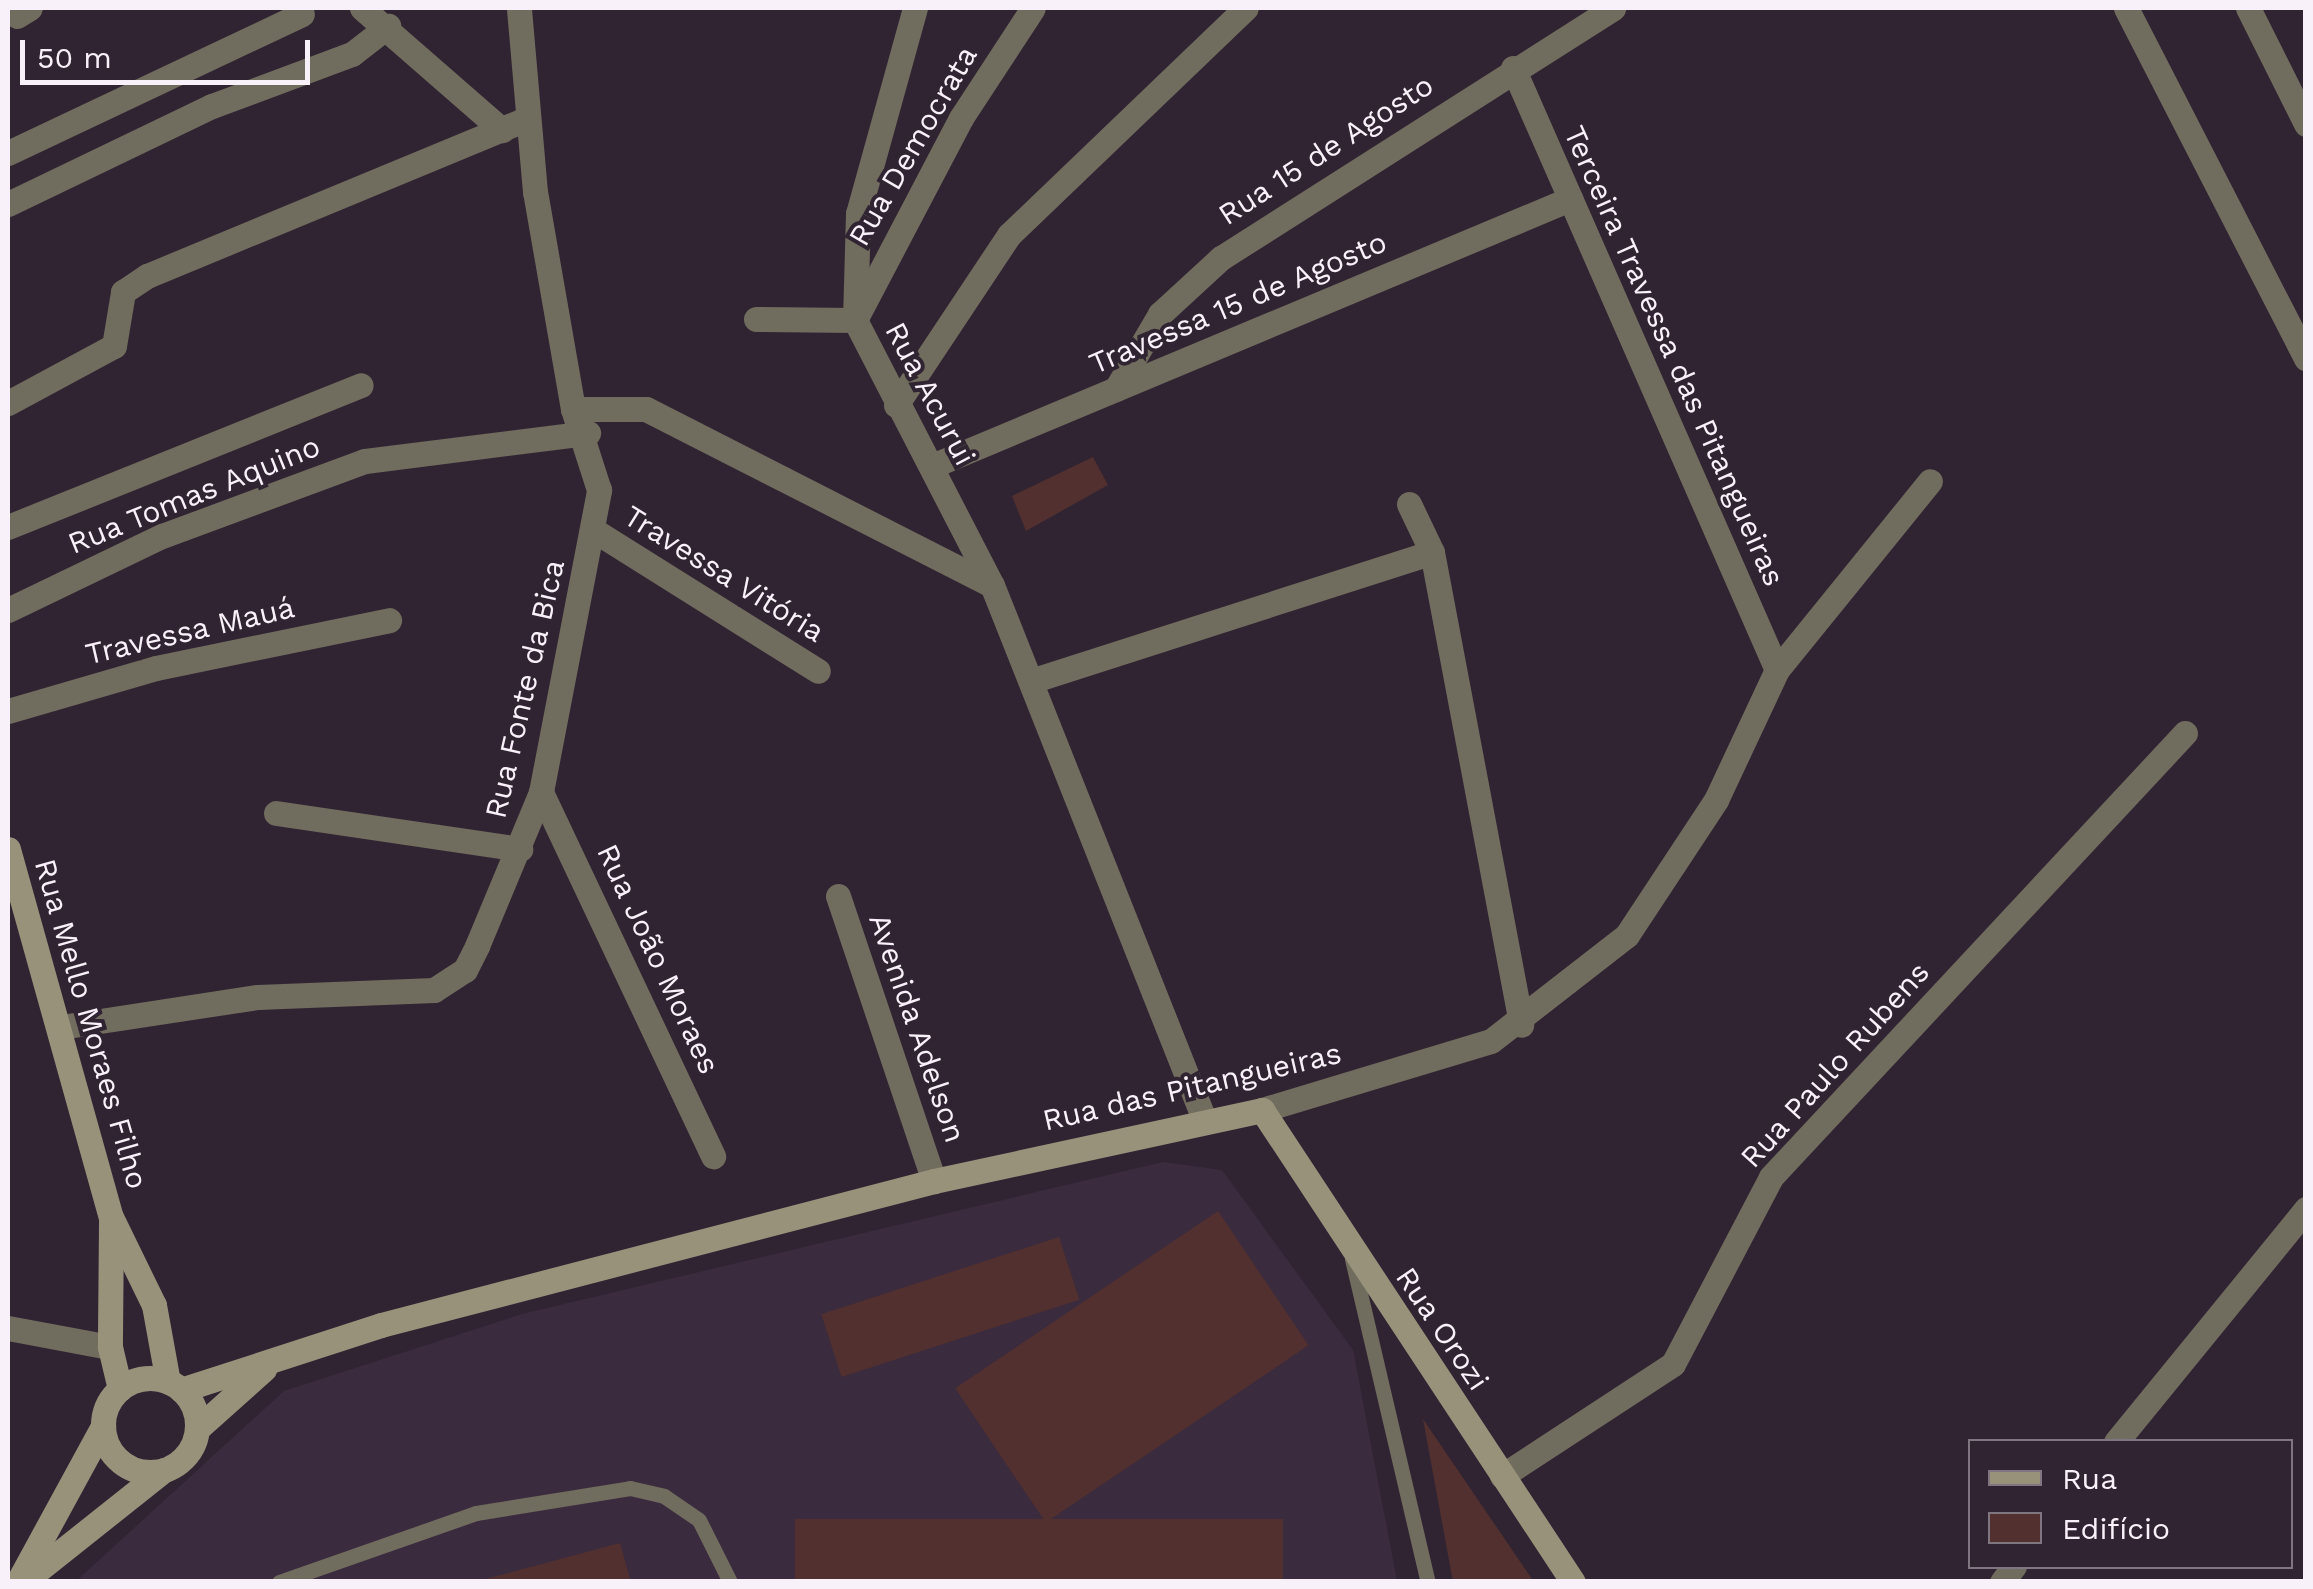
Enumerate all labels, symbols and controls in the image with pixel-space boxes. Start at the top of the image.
scale bar [25,20,315,82]
street label: Rua Democrata [841,39,985,253]
text: 50 m [37,40,112,75]
street label: Rua 15 de Agosto [1211,66,1441,234]
street label: Terceira Travessa das Pitangueiras [1556,120,1792,592]
street label: Travessa 15 de Agosto [1083,224,1393,382]
street label: Rua Acurui [877,315,983,473]
street label: Rua Tomas Aquino [62,428,326,562]
street label: Travessa Vitória [616,497,832,651]
street label: Rua Fonte da Bica [478,555,572,823]
street label: Travessa Mauá [82,589,298,673]
street label: Rua João Moraes [589,838,727,1080]
street label: Rua Mello Moraes Filho [27,855,155,1193]
street label: Avenida Adelson [861,908,973,1148]
street label: Rua Paulo Rubens [1733,954,1937,1176]
street label: Rua das Pitangueiras [1039,1035,1345,1139]
street label: Rua Orozi [1388,1260,1496,1398]
legend [1968,1439,2293,1569]
text: Rua [2062,1461,2117,1496]
text: Edifício [2062,1511,2170,1546]

